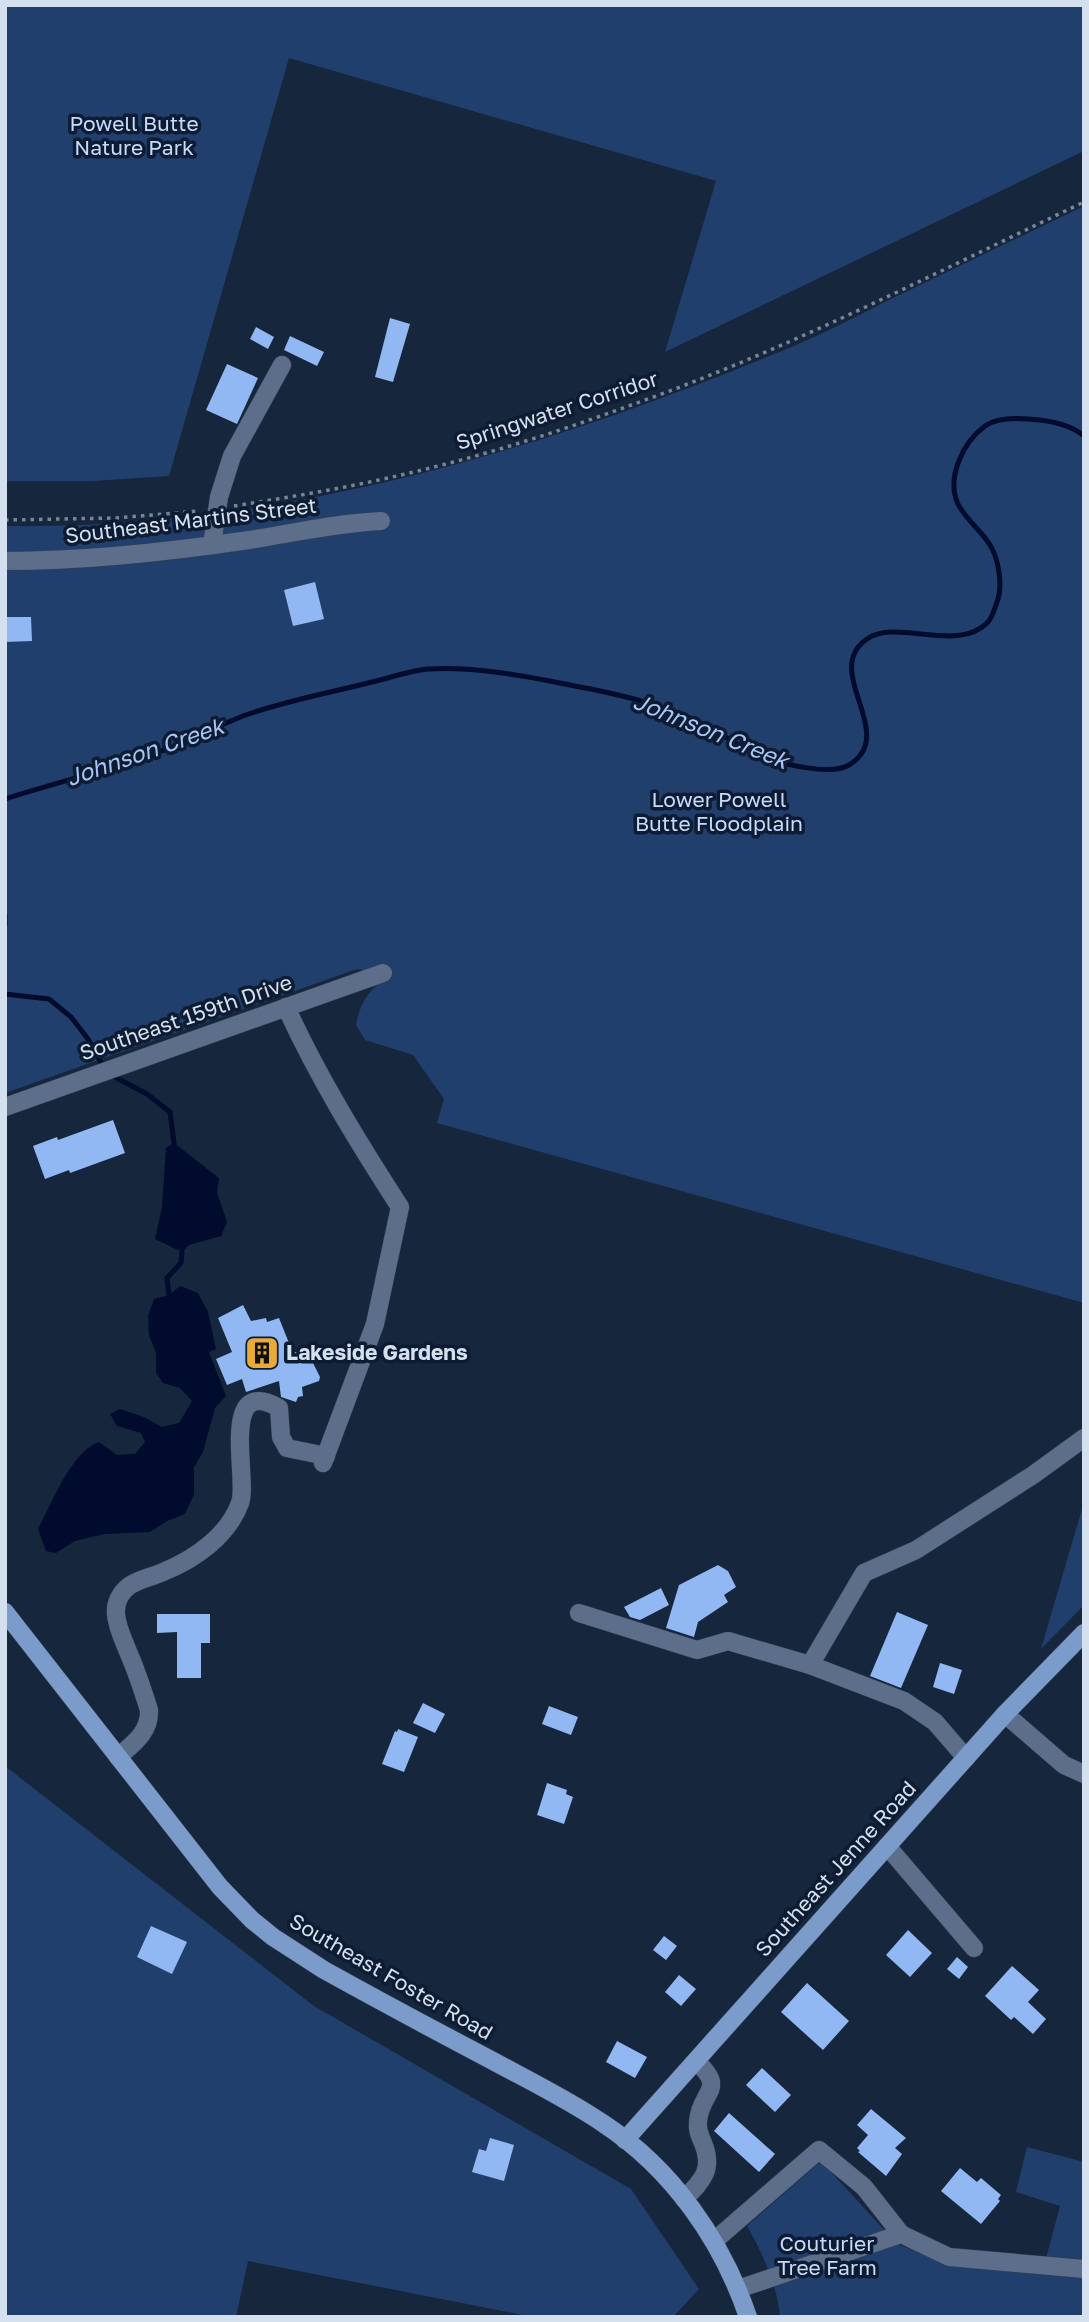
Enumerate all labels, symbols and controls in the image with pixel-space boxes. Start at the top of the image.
park label: Powell Butte Nature Park [69,110,199,160]
street label: Springwater Corridor [452,365,661,455]
street label: Southeast Martins Street [64,492,318,548]
water label: Johnson Creek [630,686,795,775]
water label: Johnson Creek [62,710,229,791]
park label: Lower Powell Butte Floodplain [635,786,803,836]
street label: Southeast 159th Drive [76,969,295,1066]
building icon: Lakeside Gardens [243,1334,281,1372]
place label: Lakeside Gardens [286,1339,468,1365]
street label: Southeast Jenne Road [750,1775,921,1962]
street label: Southeast Foster Road [285,1907,498,2045]
park label: Couturier Tree Farm [777,2230,877,2280]

